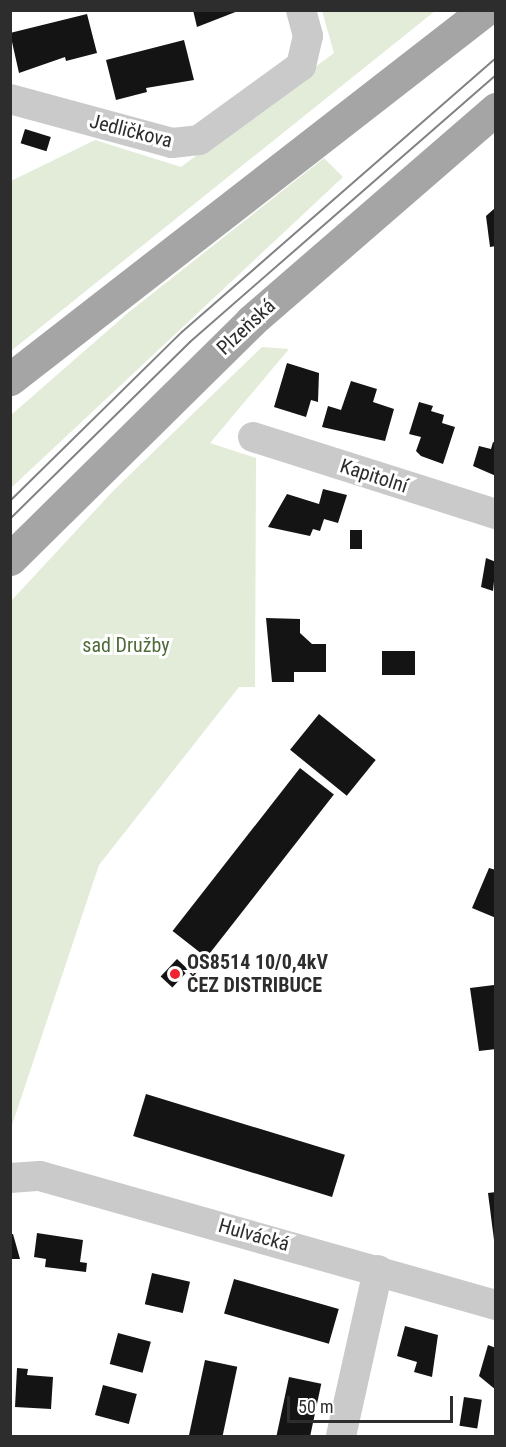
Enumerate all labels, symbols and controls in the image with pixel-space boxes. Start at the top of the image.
street label: Jedličkova [87,109,175,153]
street label: Plzeňská [212,294,280,360]
street label: Kapitolní [337,454,411,498]
park label: sad Družby [82,633,170,657]
place label: OS8514 10/0,4kV ČEZ DISTRIBUCE [187,951,328,998]
marker: OS8514 10/0,4kV ČEZ DISTRIBUCE [168,967,182,981]
street label: Hulvácká [216,1213,292,1257]
scale bar [290,1384,456,1422]
text: 50 m [298,1396,333,1417]

